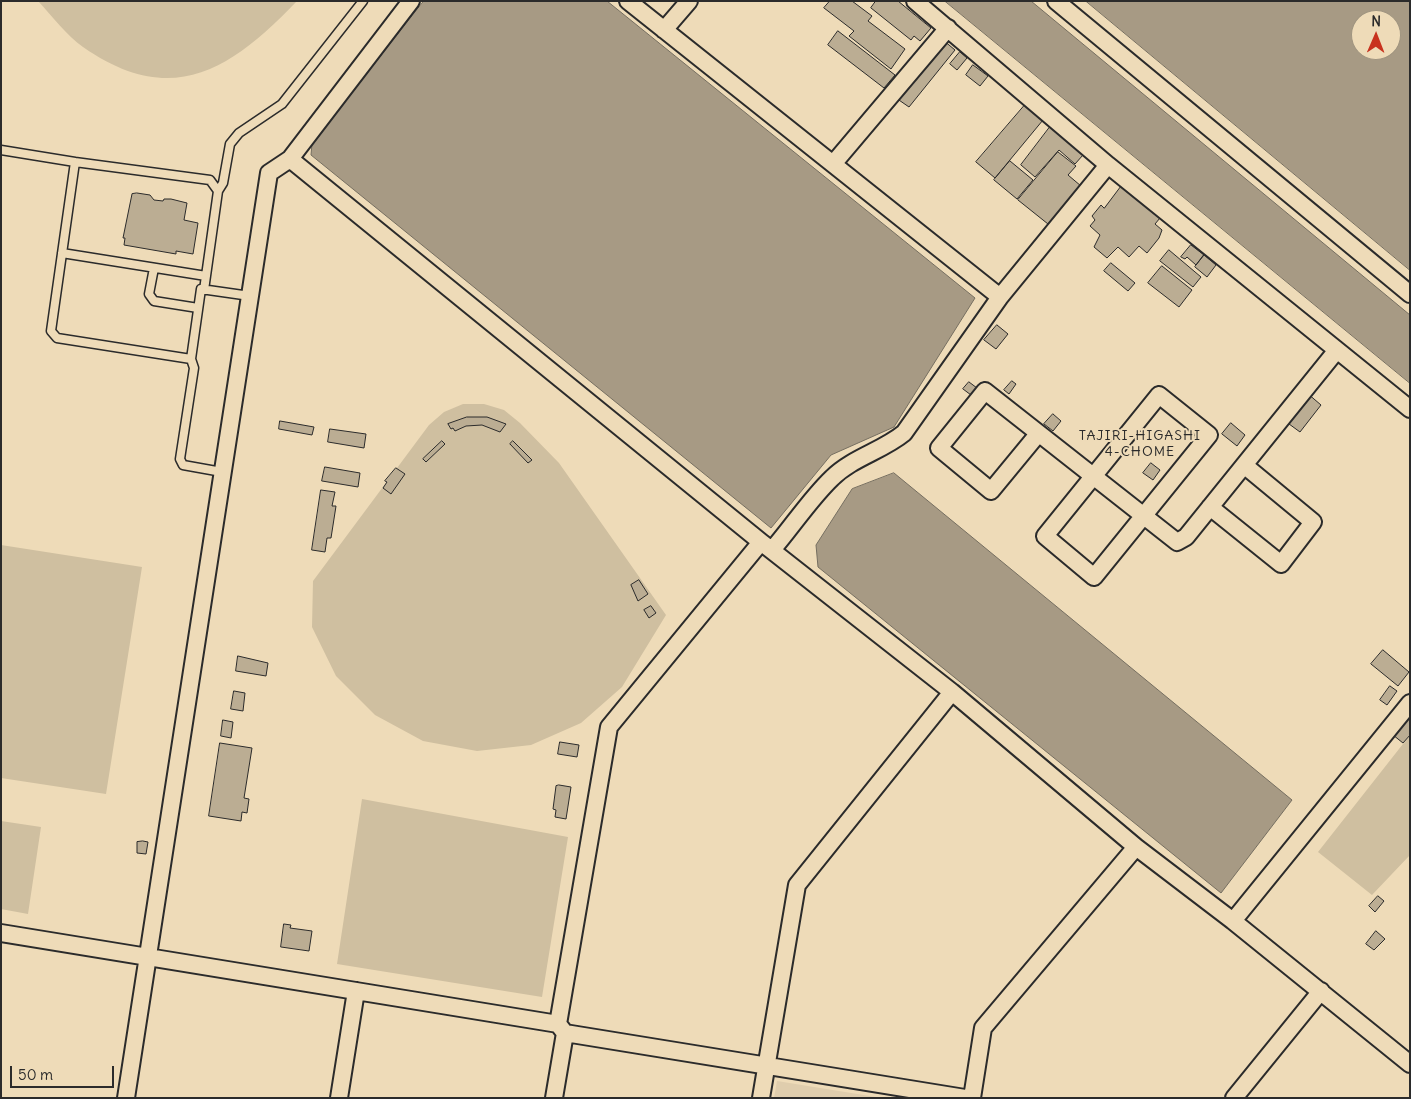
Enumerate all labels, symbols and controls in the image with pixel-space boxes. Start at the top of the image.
north arrow [1351,10,1401,60]
text: N [1371,12,1381,30]
district label: TAJIRI-HIGASHI 4-CHOME [1077,428,1203,461]
scale bar [12,1056,116,1088]
text: 50 m [18,1065,53,1084]

